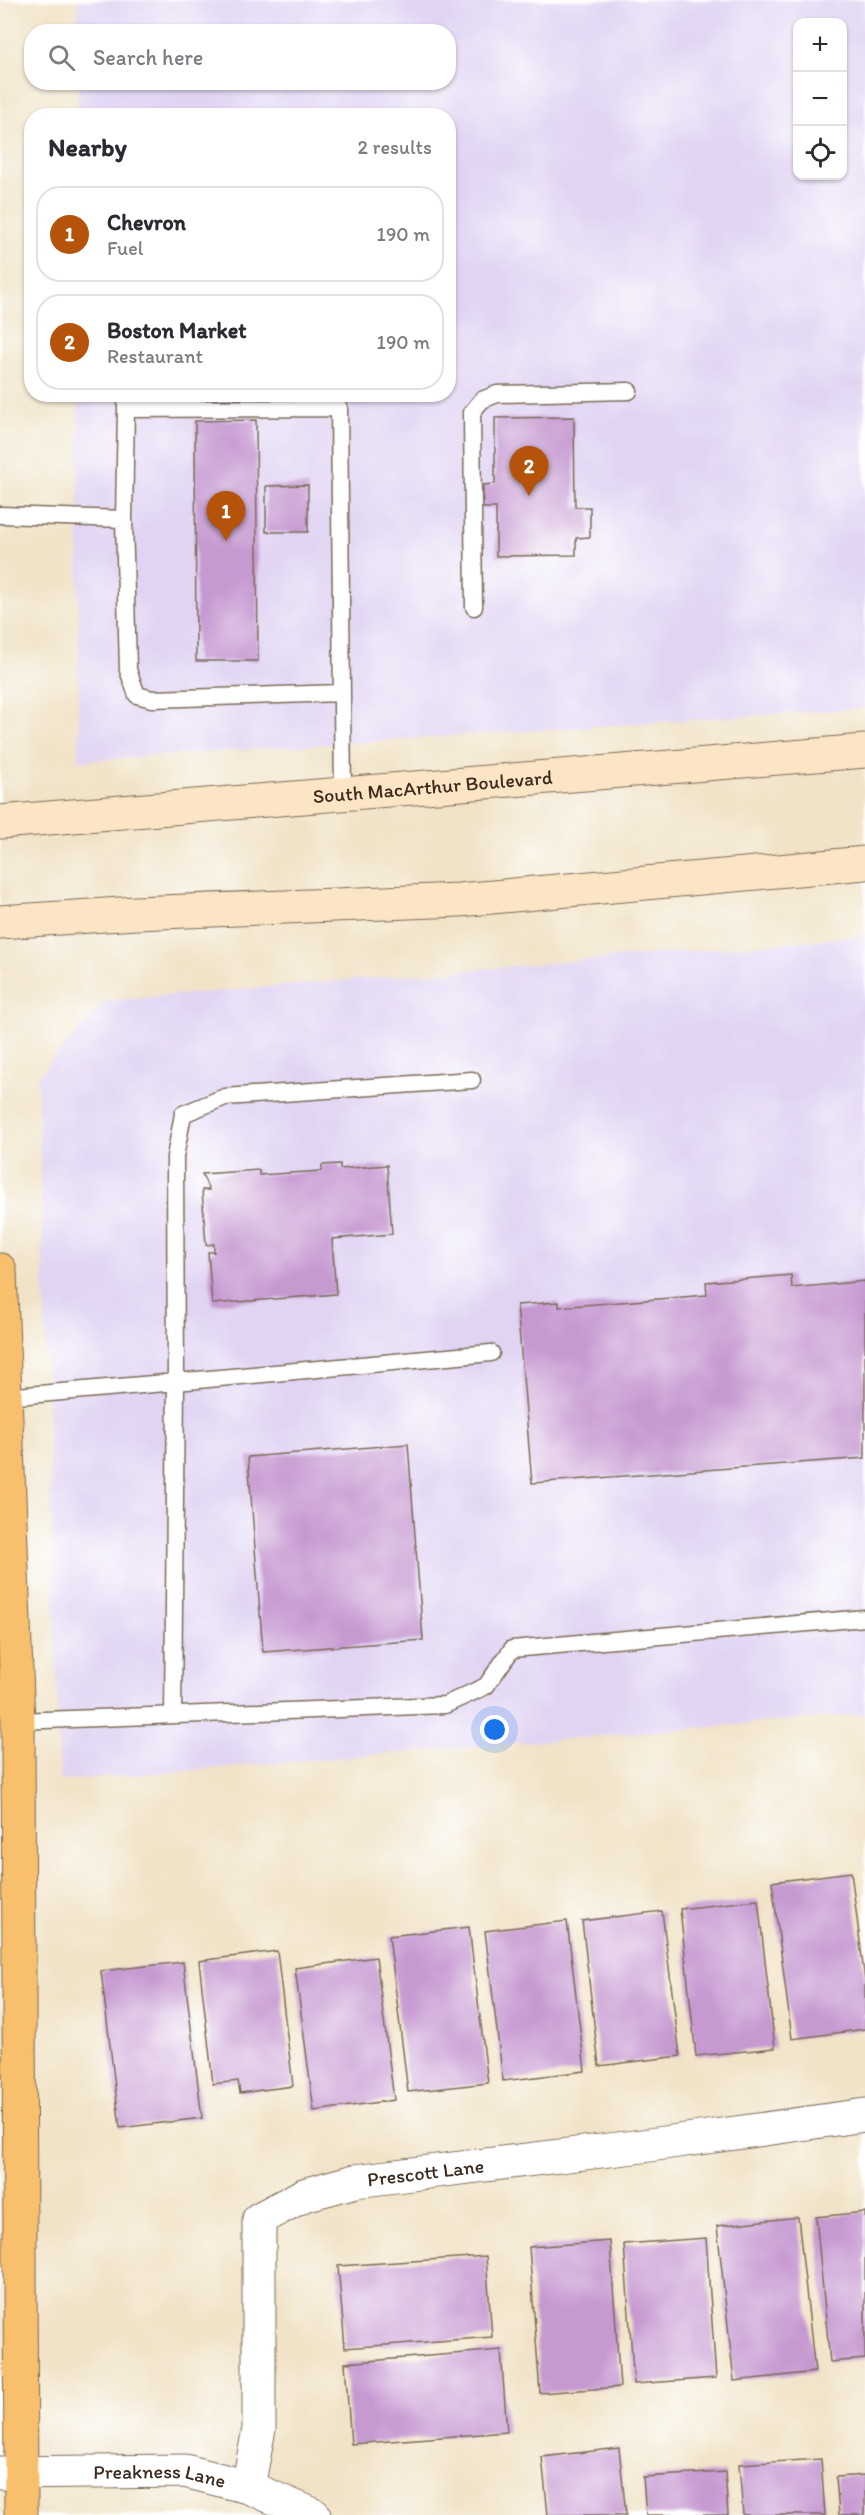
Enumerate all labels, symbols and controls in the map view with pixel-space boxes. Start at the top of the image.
map controls [793,18,847,180]
button: + [793,18,847,72]
search box [24,24,456,90]
icon: search [45,41,78,74]
text: Search here [93,44,203,71]
button: − [793,72,847,126]
button: locate [793,126,847,180]
text: Nearby [48,131,127,163]
text: 2 results [358,135,432,159]
text: Chevron [107,209,186,236]
text: 1 [65,222,74,246]
text: 190 m [377,222,430,246]
text: Fuel [107,236,143,260]
text: Boston Market [107,317,247,344]
text: 2 [64,330,75,354]
text: 190 m [377,330,430,354]
text: Restaurant [107,344,203,368]
pin: 2 [510,446,548,496]
pin: 1 [206,492,246,541]
street label: South MacArthur Boulevard [312,765,554,808]
your location [480,1715,509,1744]
street label: Prescott Lane [366,2153,485,2191]
street label: Preakness Lane [93,2459,228,2493]

